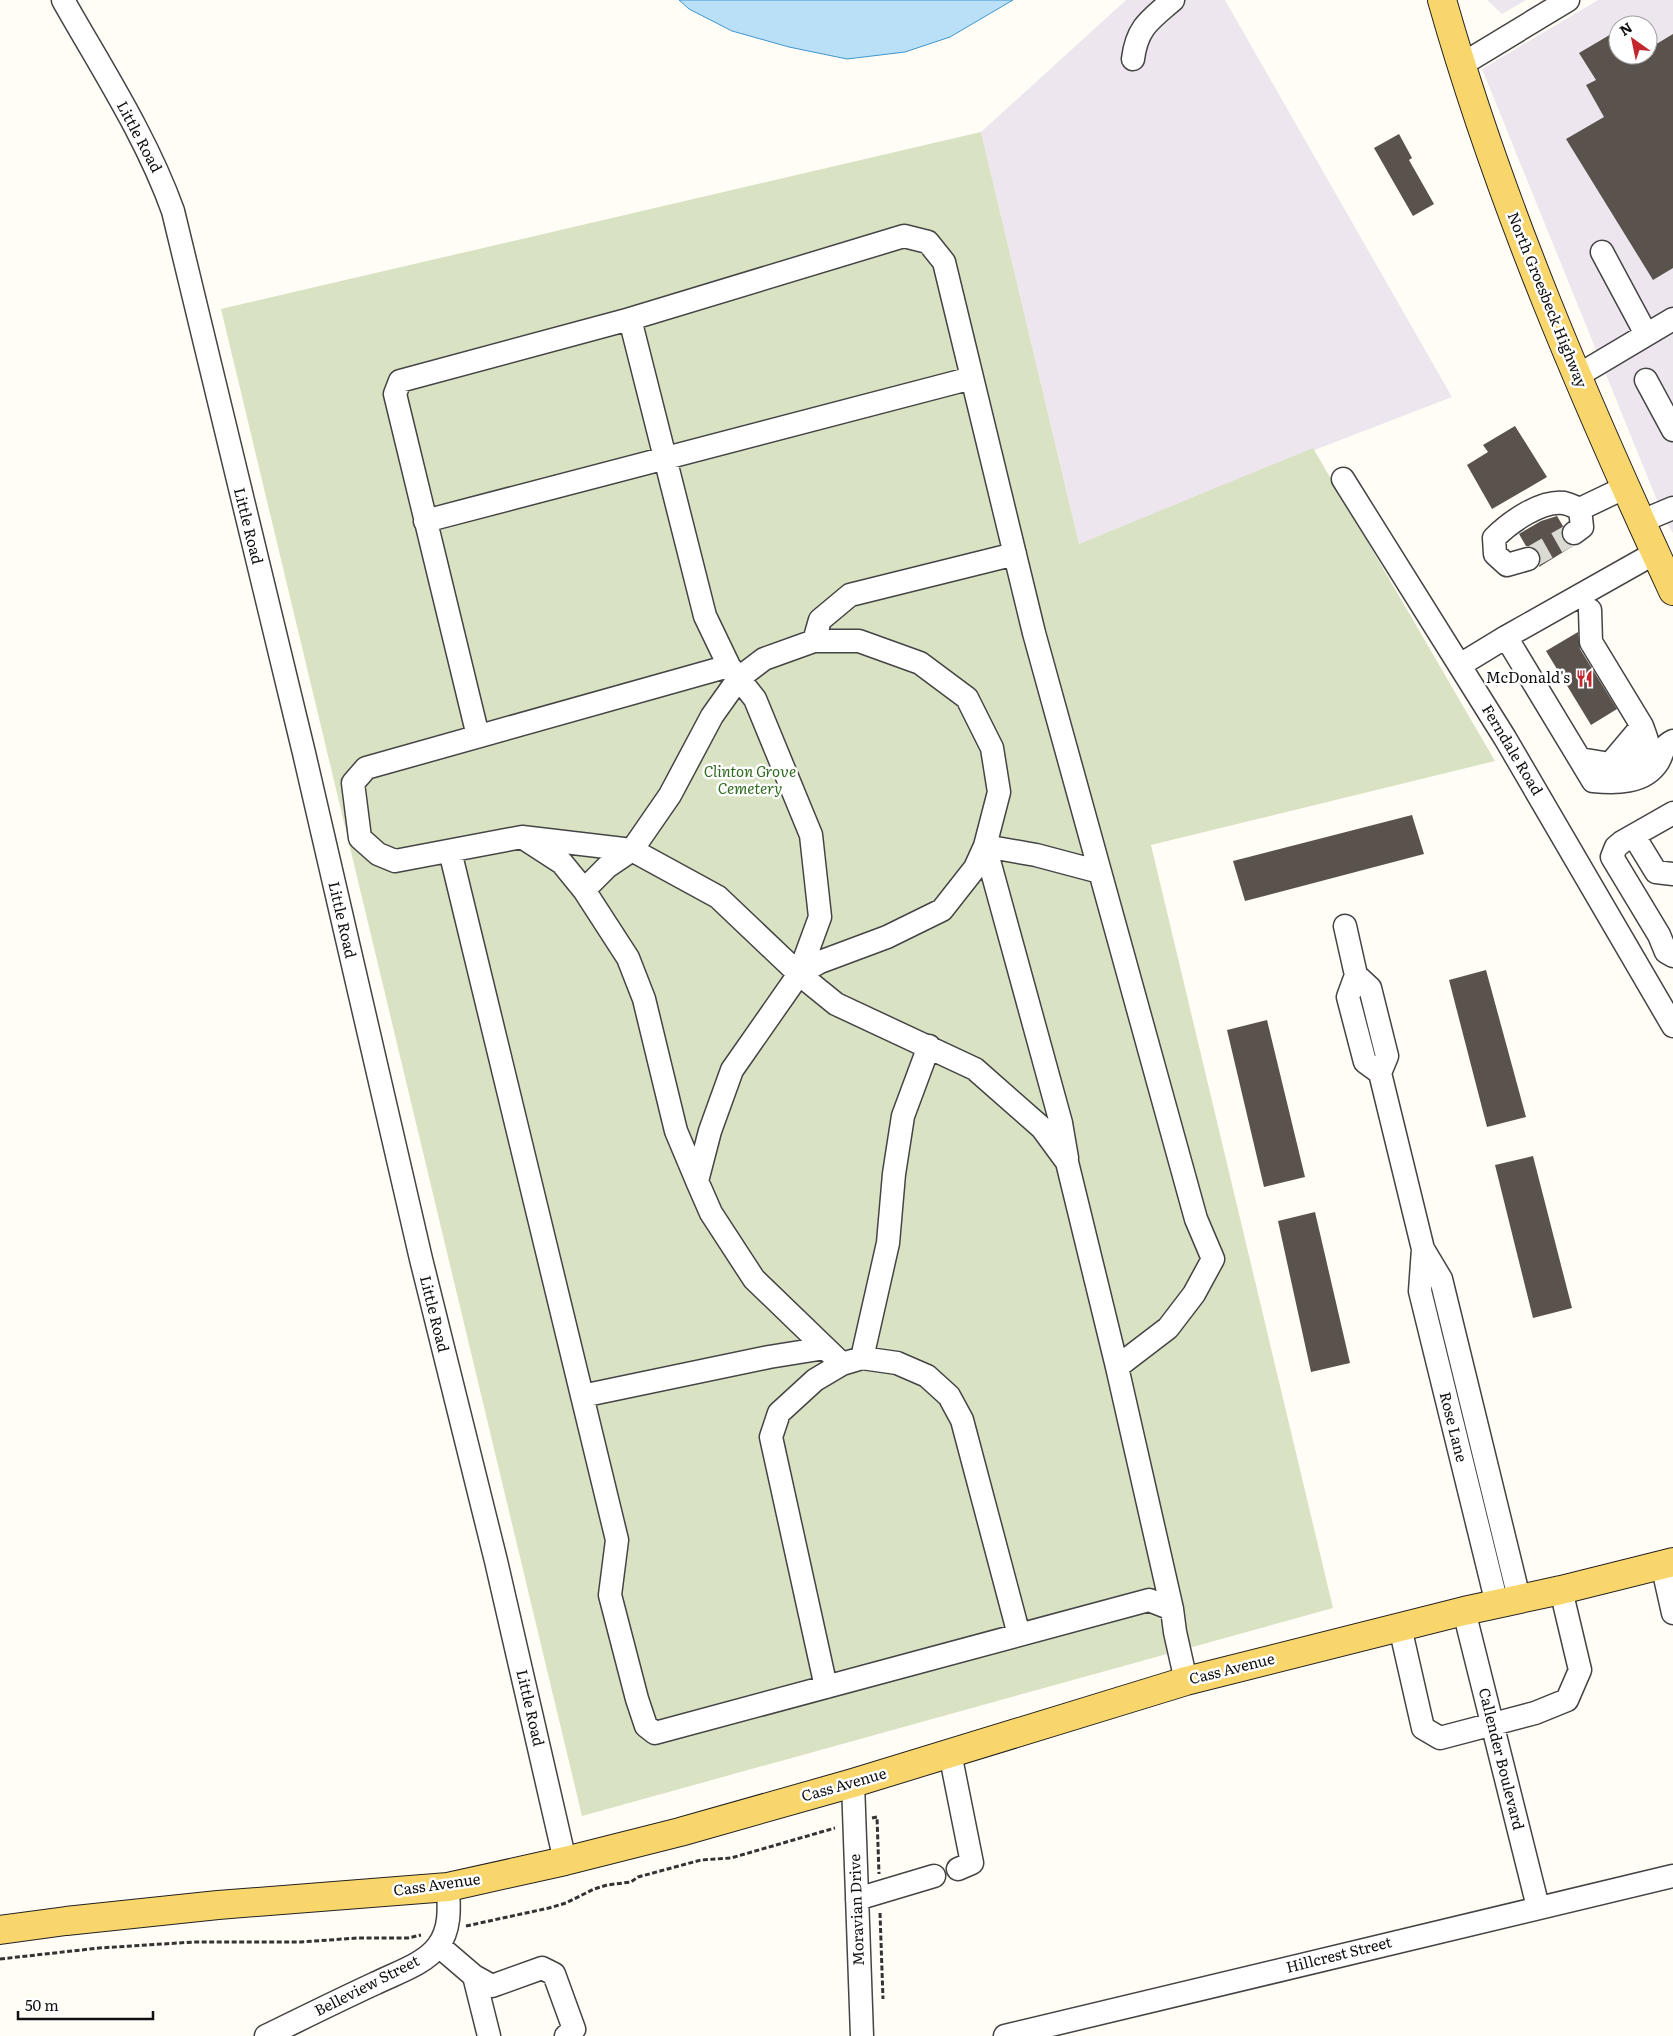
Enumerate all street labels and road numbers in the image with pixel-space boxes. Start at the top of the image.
street label: Little Road [112,96,169,176]
street label: North Groesbeck Highway [1503,208,1594,391]
street label: Little Road [229,485,270,566]
street label: Ferndale Road [1477,699,1550,799]
street label: Little Road [323,879,363,960]
street label: Little Road [415,1273,456,1354]
street label: Rose Lane [1435,1389,1474,1464]
street label: Cass Avenue [1186,1646,1277,1689]
street label: Little Road [511,1667,551,1748]
street label: Callender Boulevard [1474,1685,1531,1832]
street label: Cass Avenue [798,1760,889,1807]
street label: Moravian Drive [842,1853,869,1966]
street label: Cass Avenue [392,1866,482,1901]
street label: Hillcrest Street [1283,1929,1394,1978]
street label: Belleview Street [310,1948,423,2021]

